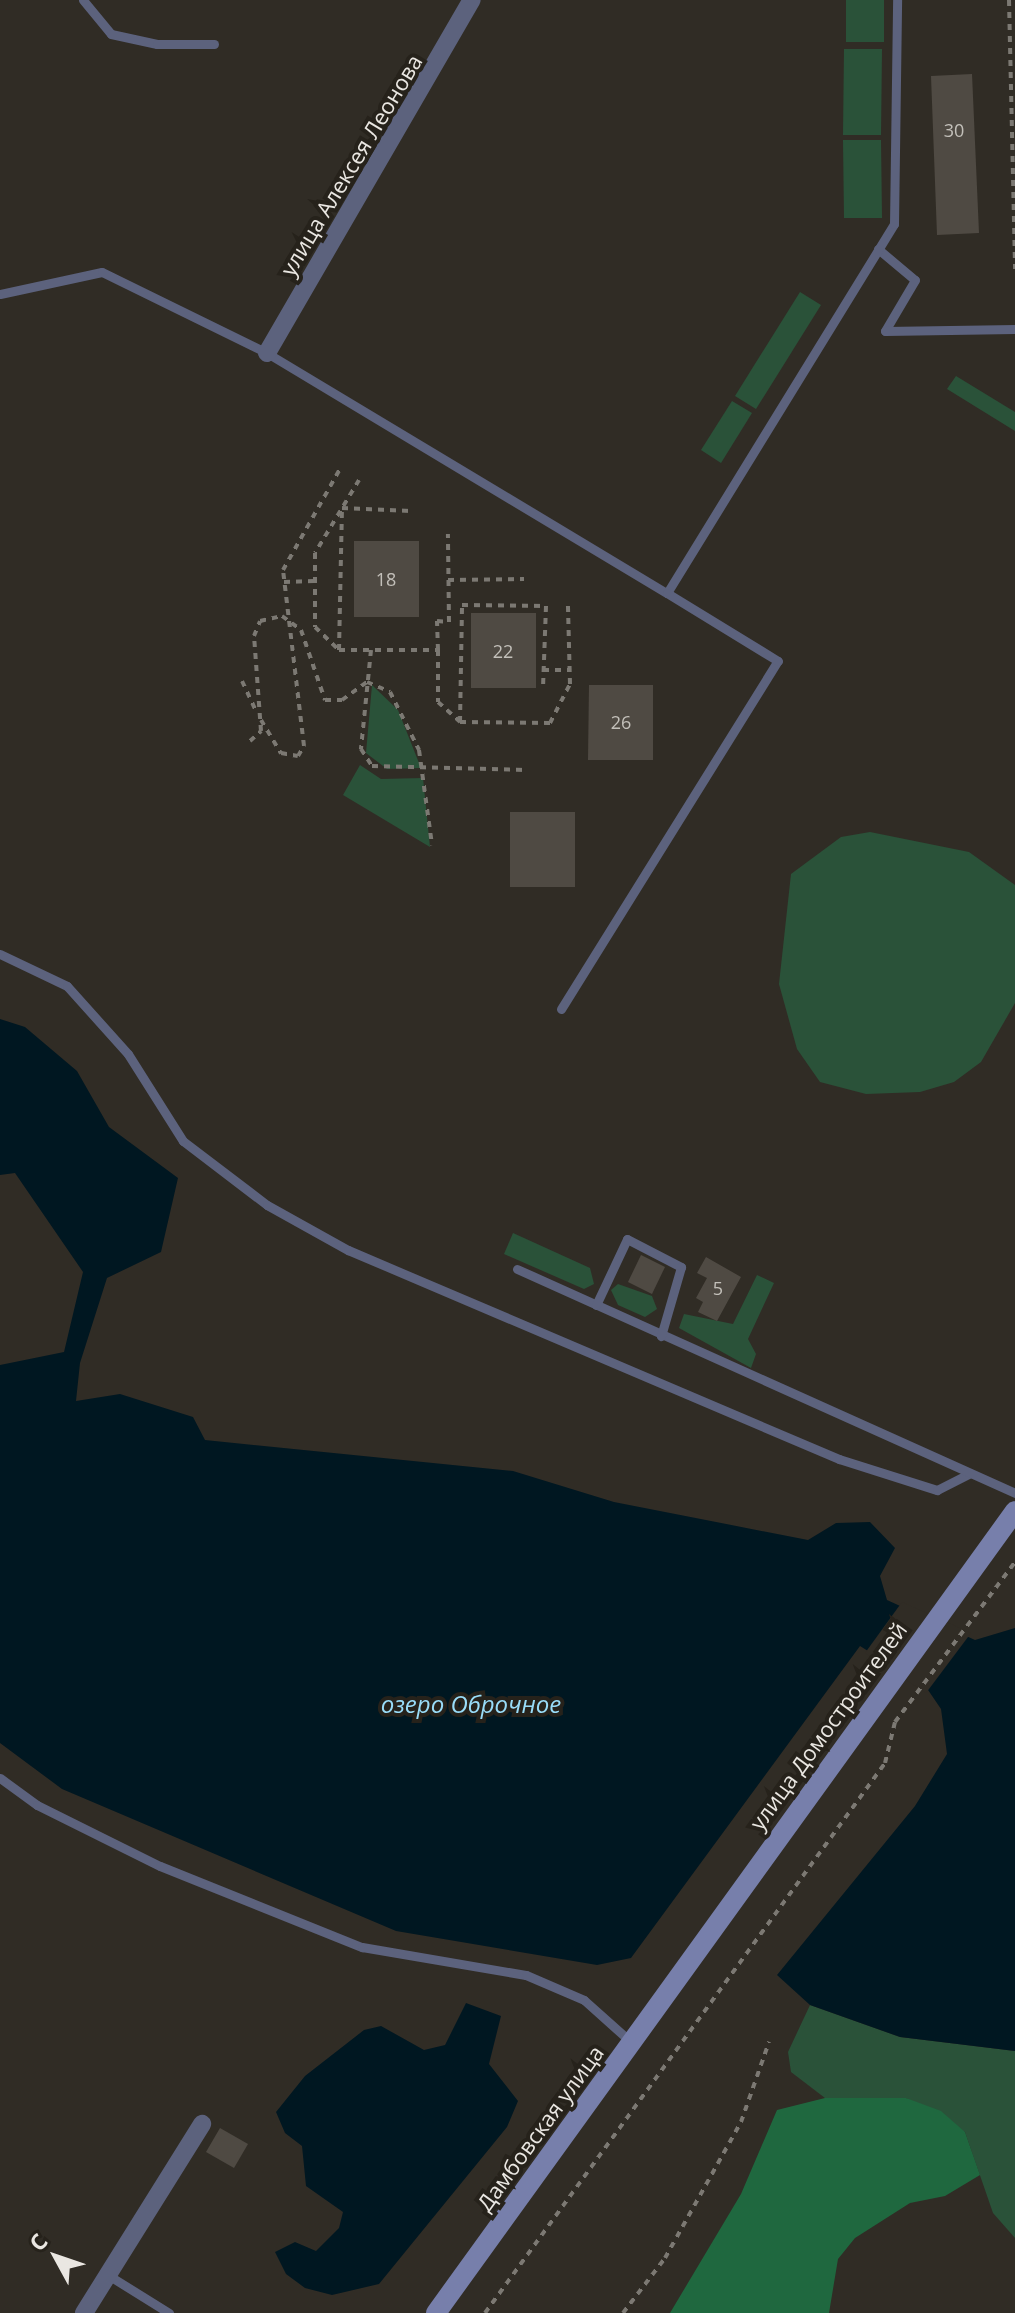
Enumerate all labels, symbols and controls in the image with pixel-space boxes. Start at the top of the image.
street label: улица Алексея Леонова [274,50,428,280]
house number: 30 [944,119,964,141]
house number: 18 [376,568,396,590]
house number: 22 [493,640,513,662]
house number: 26 [611,711,631,733]
house number: 5 [713,1277,723,1299]
street label: улица Домостроителей [744,1617,912,1835]
water label: озеро Оброчное [381,1690,561,1718]
street label: Дамбовская улица [471,2040,609,2216]
north arrow [16,2217,96,2297]
text: С [22,2227,54,2257]

